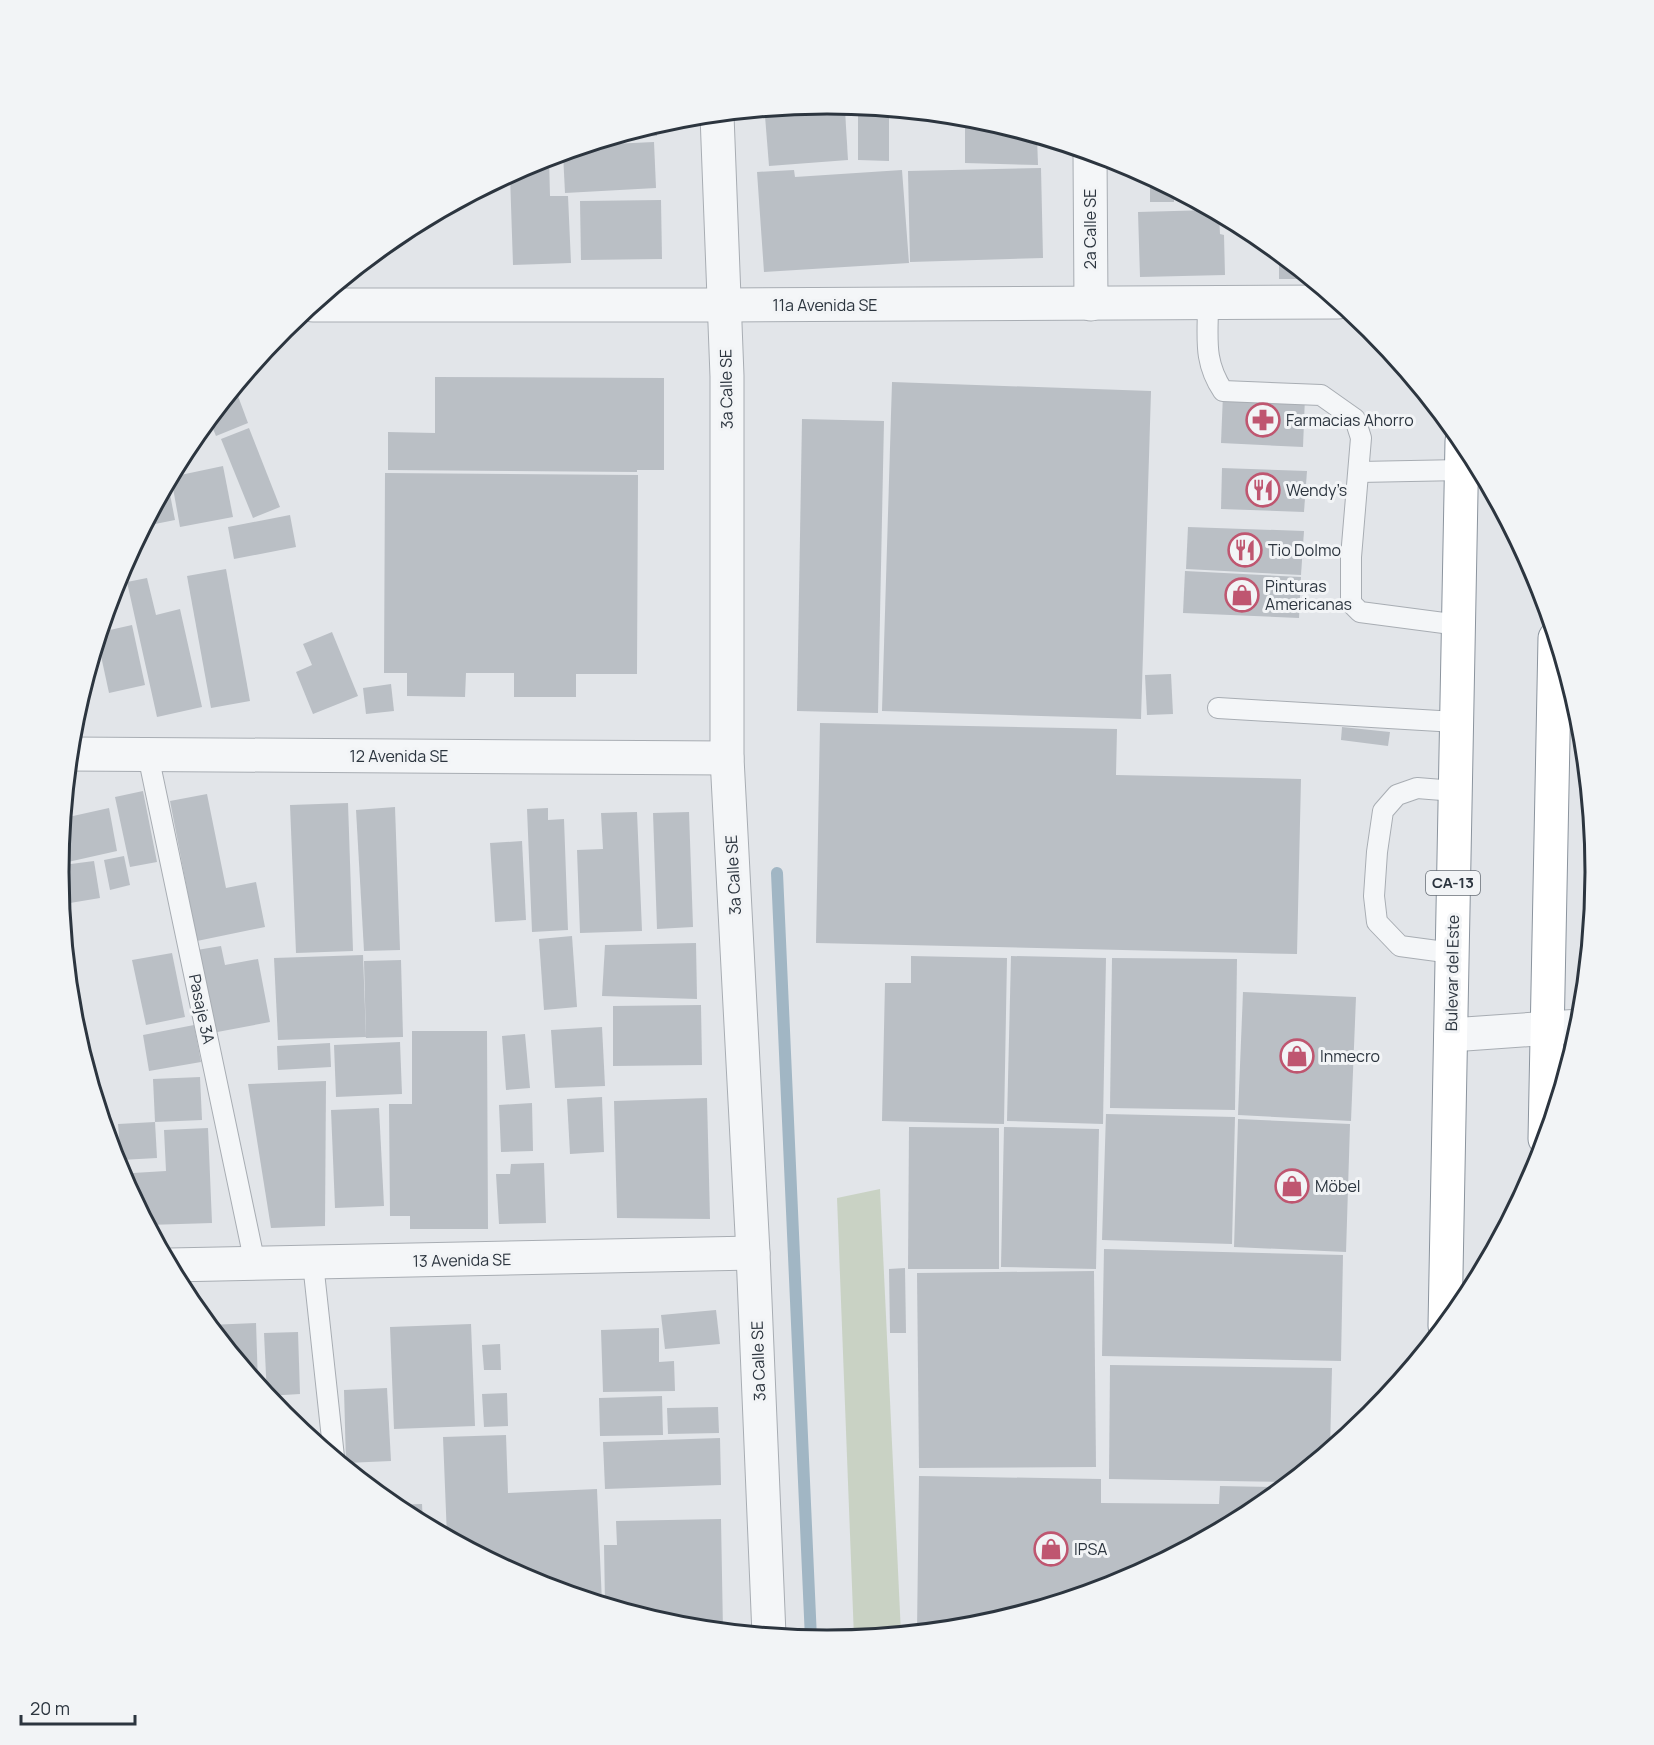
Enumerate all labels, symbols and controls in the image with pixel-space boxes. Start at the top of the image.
street label: 2a Calle SE [1079,189,1101,269]
street label: 11a Avenida SE [773,294,877,316]
street label: 3a Calle SE [714,349,738,429]
pharmacy icon: Farmacias Ahorro [1245,402,1281,438]
place label: Farmacias Ahorro [1286,409,1414,431]
restaurant icon: Wendy’s [1245,472,1281,508]
place label: Wendy’s [1286,479,1347,501]
restaurant icon: Tio Dolmo [1227,532,1263,568]
place label: Tio Dolmo [1268,539,1341,561]
place label: Pinturas Americanas [1265,575,1352,615]
shop icon: Pinturas Americanas [1224,577,1260,613]
street label: 12 Avenida SE [350,745,448,767]
street label: 3a Calle SE [720,834,746,916]
road number: CA-13 [1426,871,1480,895]
street label: Bulevar del Este [1440,915,1464,1031]
street label: Pasaje 3A [184,972,220,1046]
shop icon: Inmecro [1279,1038,1315,1074]
place label: Inmecro [1320,1045,1380,1067]
shop icon: Möbel [1274,1168,1310,1204]
place label: Möbel [1315,1175,1360,1197]
street label: 13 Avenida SE [413,1248,511,1272]
street label: 3a Calle SE [746,1320,770,1402]
shop icon: IPSA [1033,1531,1069,1567]
place label: IPSA [1074,1538,1107,1560]
scale bar [21,1688,135,1726]
text: 20 m [30,1696,70,1720]

